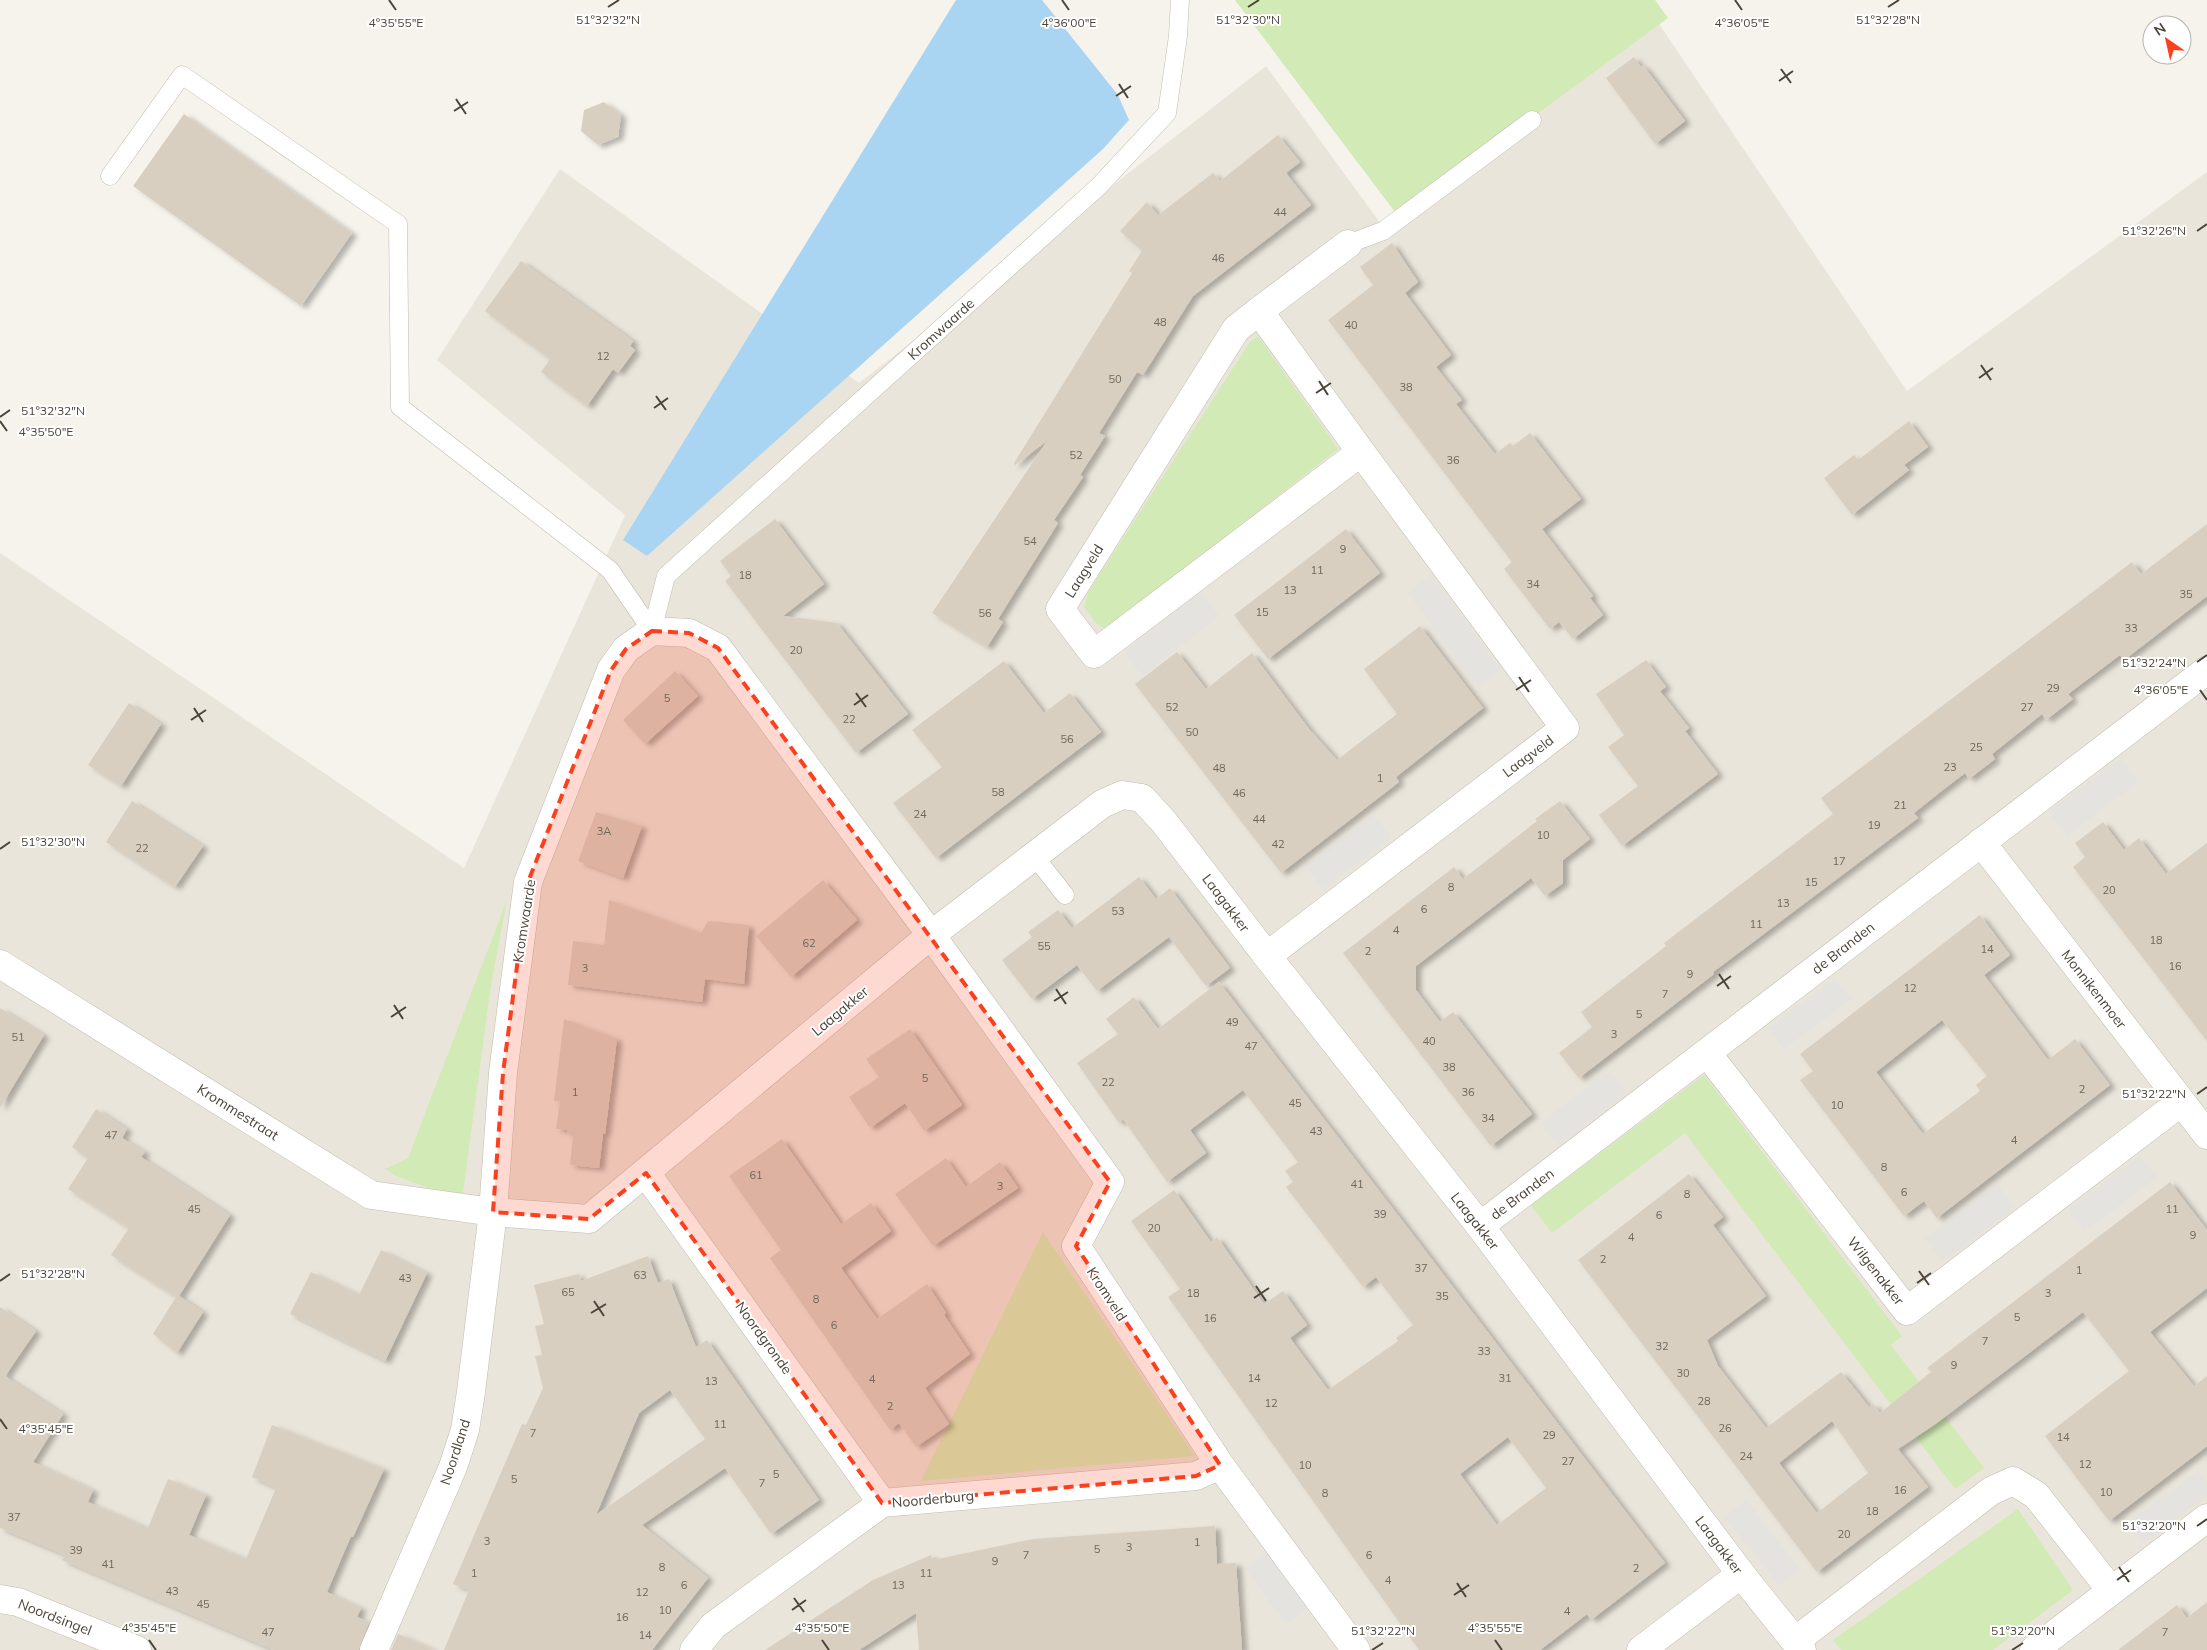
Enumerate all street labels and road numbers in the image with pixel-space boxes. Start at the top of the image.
street label: Kromwaarde [904,294,978,364]
street label: Laagveld [1061,541,1107,601]
street label: Laagveld [1499,731,1557,781]
street label: Laagakker [1198,870,1254,936]
street label: Kromwaarde [509,878,539,964]
street label: de Branden [1808,918,1878,978]
street label: Monnikenmoer [2057,946,2131,1033]
street label: Laagakker [808,982,873,1040]
street label: Krommestraat [194,1080,282,1144]
street label: de Branden [1487,1164,1557,1224]
street label: Laagakker [1447,1189,1504,1254]
street label: Wilgenakker [1844,1233,1909,1310]
street label: Kromveld [1083,1264,1131,1324]
street label: Noordgronde [732,1298,796,1378]
street label: Noordland [436,1417,474,1487]
street label: Noorderburg [891,1486,975,1512]
street label: Laagakker [1691,1512,1747,1578]
street label: Noordsingel [15,1595,95,1639]

